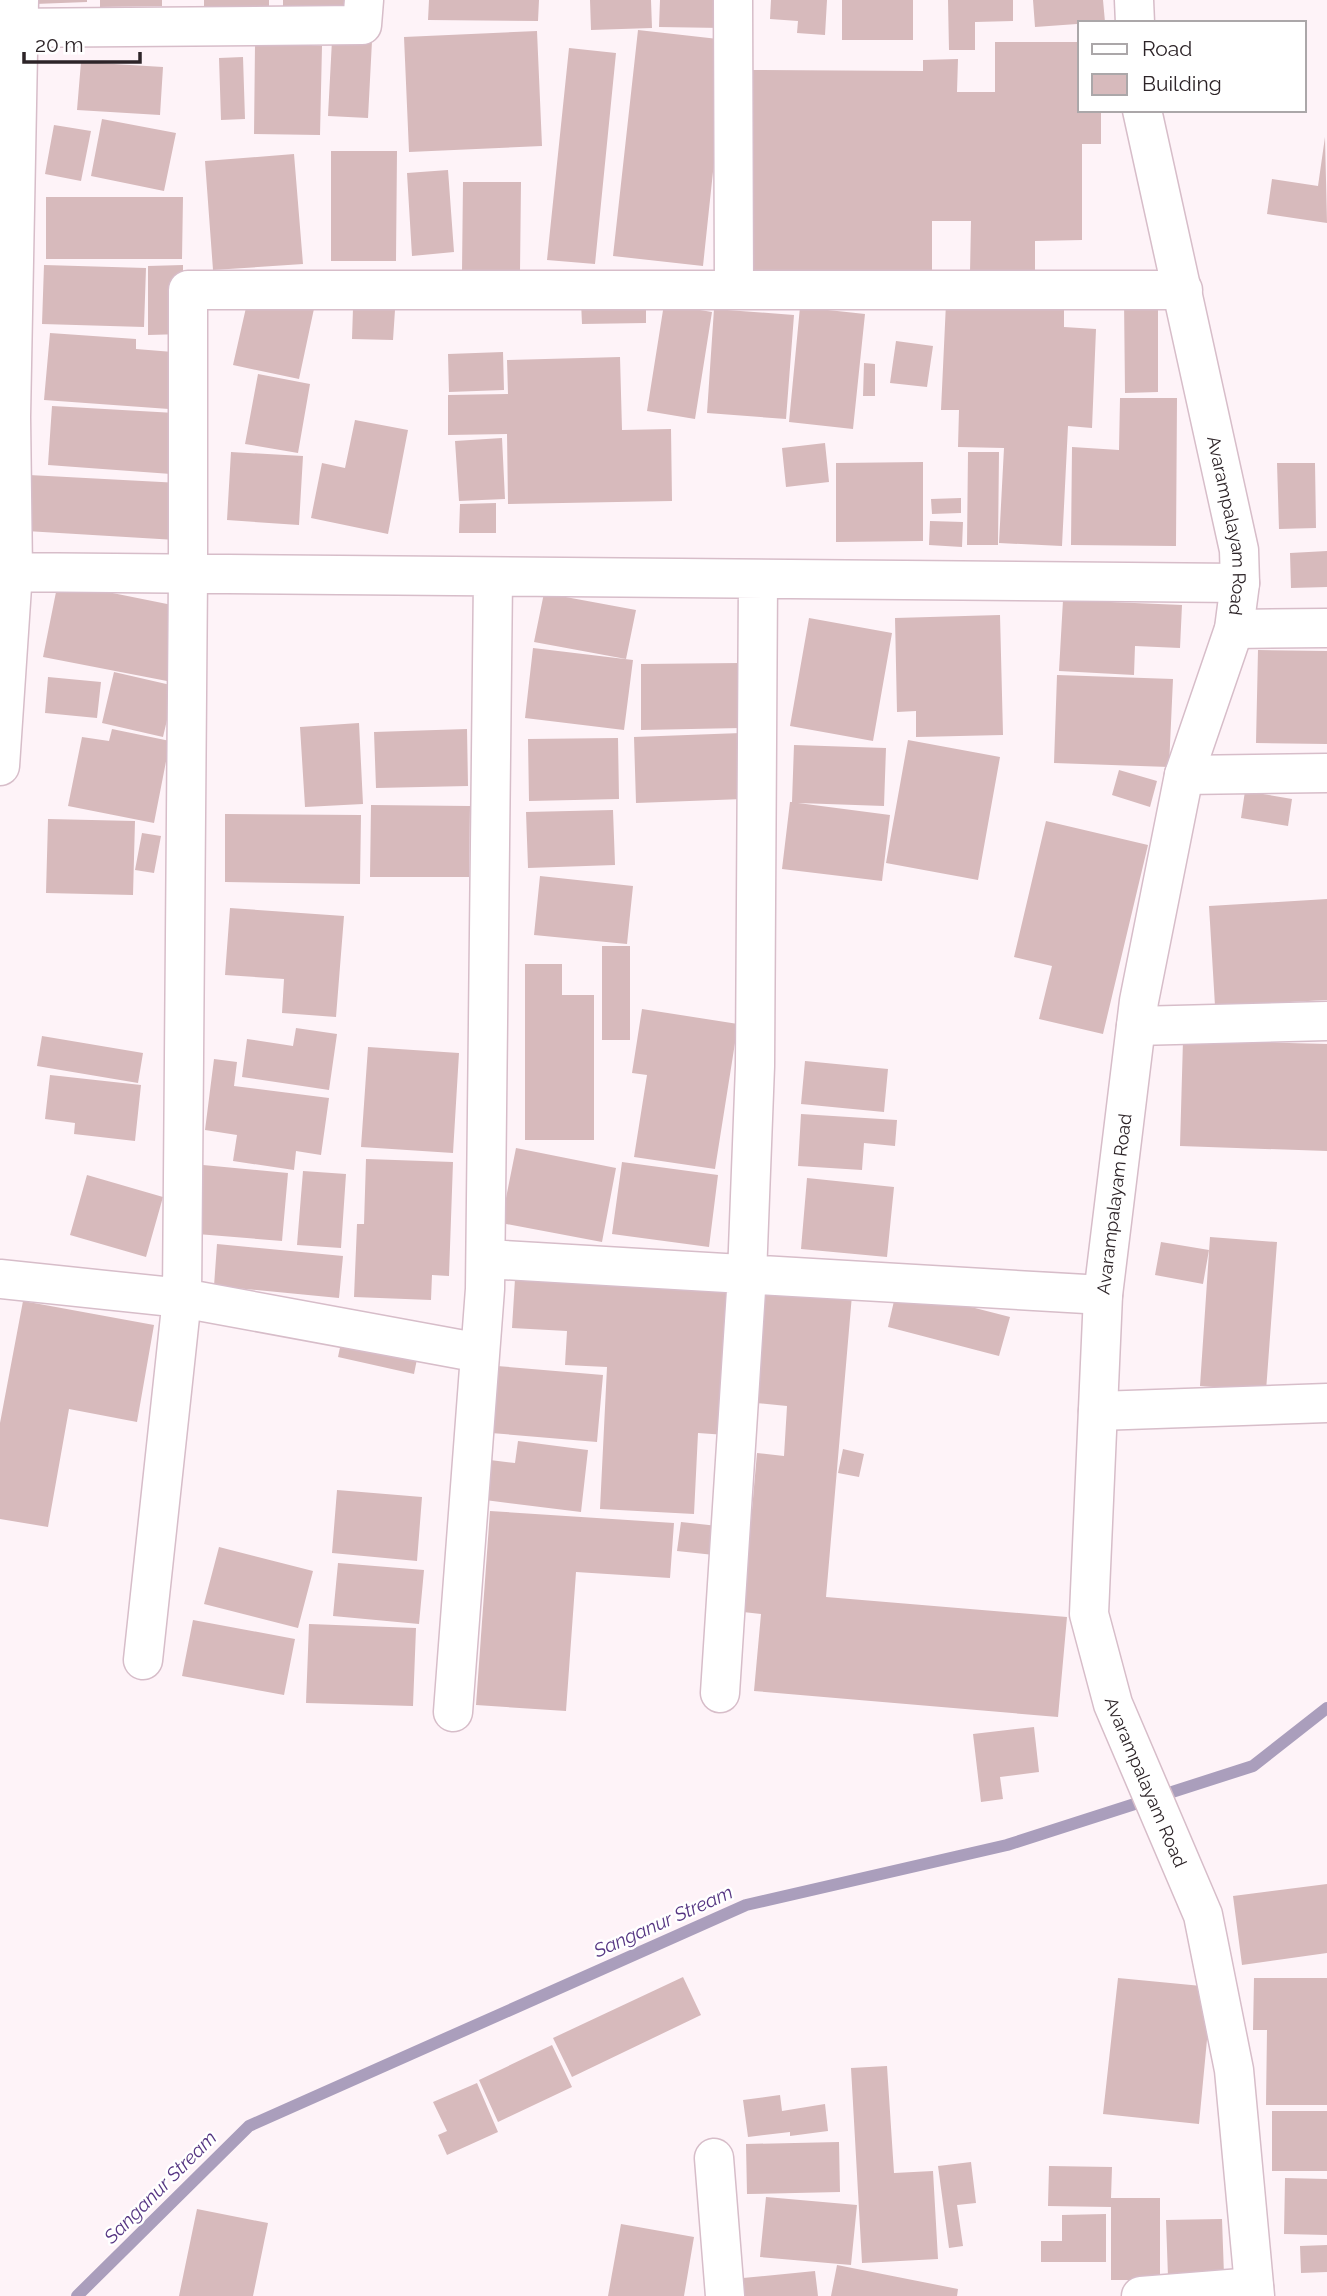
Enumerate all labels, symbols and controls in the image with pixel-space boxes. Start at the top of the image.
scale bar [24,21,140,65]
legend [1078,21,1306,112]
text: 20 m [35,32,83,57]
text: Road [1142,36,1192,61]
text: Building [1142,71,1222,96]
street label: Avarampalayam Road [1204,434,1251,617]
street label: Avarampalayam Road [1092,1112,1136,1296]
street label: Avarampalayam Road [1101,1695,1192,1870]
water label: Sanganur Stream [589,1881,736,1962]
water label: Sanganur Stream [99,2126,221,2248]

